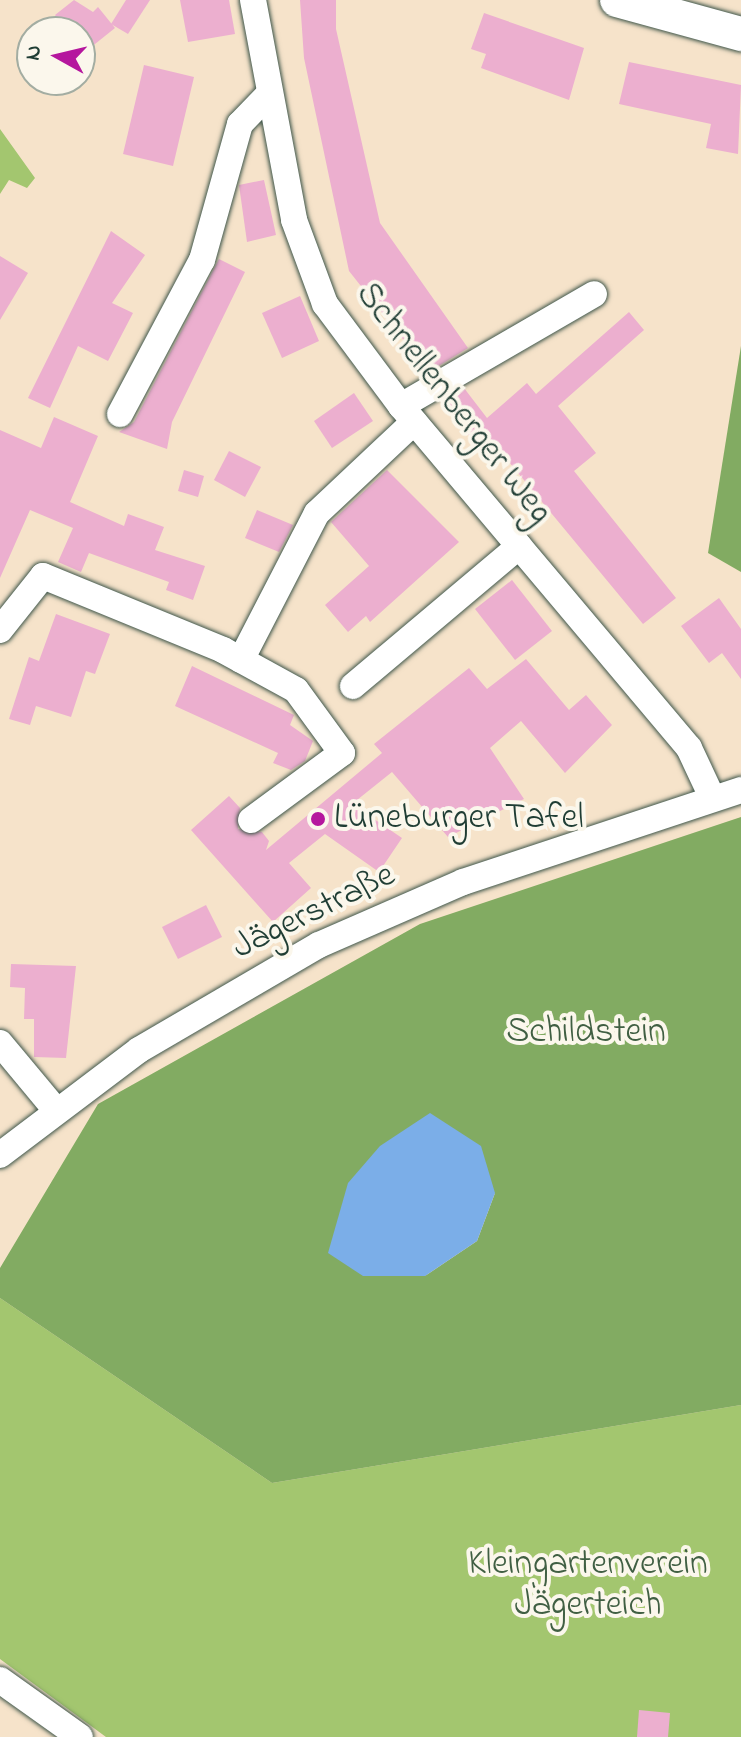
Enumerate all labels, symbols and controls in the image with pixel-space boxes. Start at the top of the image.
north arrow [16,16,96,96]
text: N [17,43,51,63]
street label: Schnellenberger Weg [345,274,561,534]
place label: Lüneburger Tafel [334,797,584,841]
marker: Lüneburger Tafel [309,810,327,828]
street label: Jägerstraße [226,854,402,970]
park label: Schildstein [506,1011,666,1055]
park label: Kleingartenverein Jägerteich [468,1542,708,1627]

